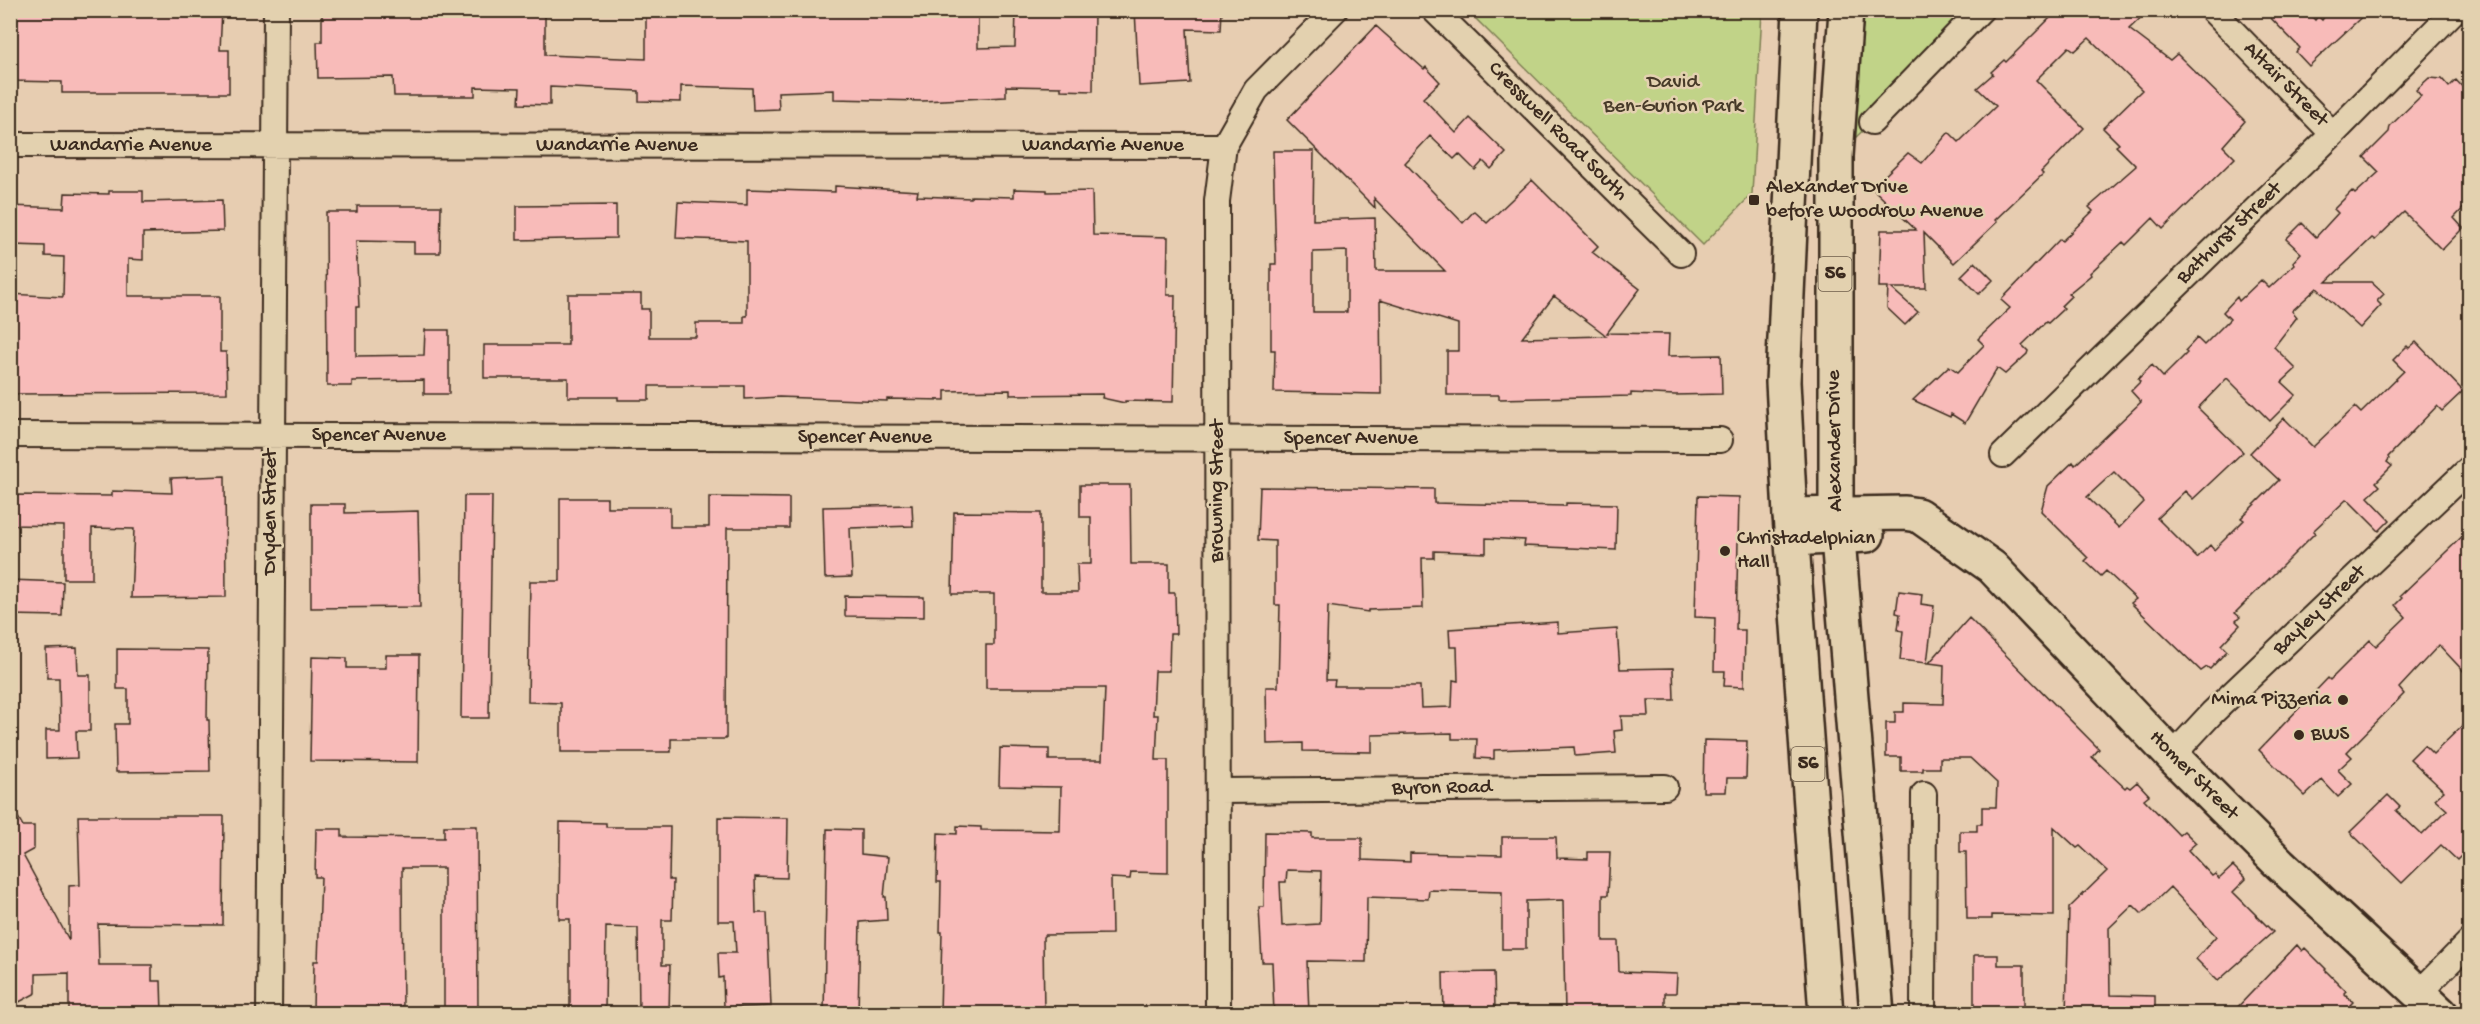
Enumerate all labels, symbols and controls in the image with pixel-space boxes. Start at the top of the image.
street label: Altair Street [2237,37,2335,135]
street label: Cresswell Road South [1482,57,1632,207]
park label: David Ben-Gurion Park [1602,71,1745,120]
street label: Wandarrie Avenue [50,134,213,159]
street label: Wandarrie Avenue [536,134,699,159]
street label: Wandarrie Avenue [1022,134,1185,159]
place label: Alexander Drive before Woodrow Avenue [1766,176,1984,225]
street label: Bathurst Street [2171,176,2290,291]
marker: Alexander Drive before Woodrow Avenue [1747,193,1761,207]
road number: 56 [1818,257,1852,291]
street label: Alexander Drive [1822,369,1850,512]
street label: Browning Street [1206,417,1231,563]
street label: Spencer Avenue [312,424,447,449]
street label: Spencer Avenue [798,426,933,451]
street label: Spencer Avenue [1284,427,1419,452]
street label: Dryden Street [259,447,284,577]
place label: Christadelphian Hall [1737,527,1875,576]
marker: Christadelphian Hall [1718,544,1732,558]
street label: Bayley Street [2268,559,2373,662]
place label: Mima Pizzeria [2211,688,2332,713]
marker: Mima Pizzeria [2336,693,2350,707]
place label: BWS [2310,723,2350,748]
street label: Homer Street [2143,726,2245,828]
marker: BWS [2292,728,2306,742]
road number: 56 [1792,747,1824,781]
street label: Byron Road [1391,776,1494,802]

